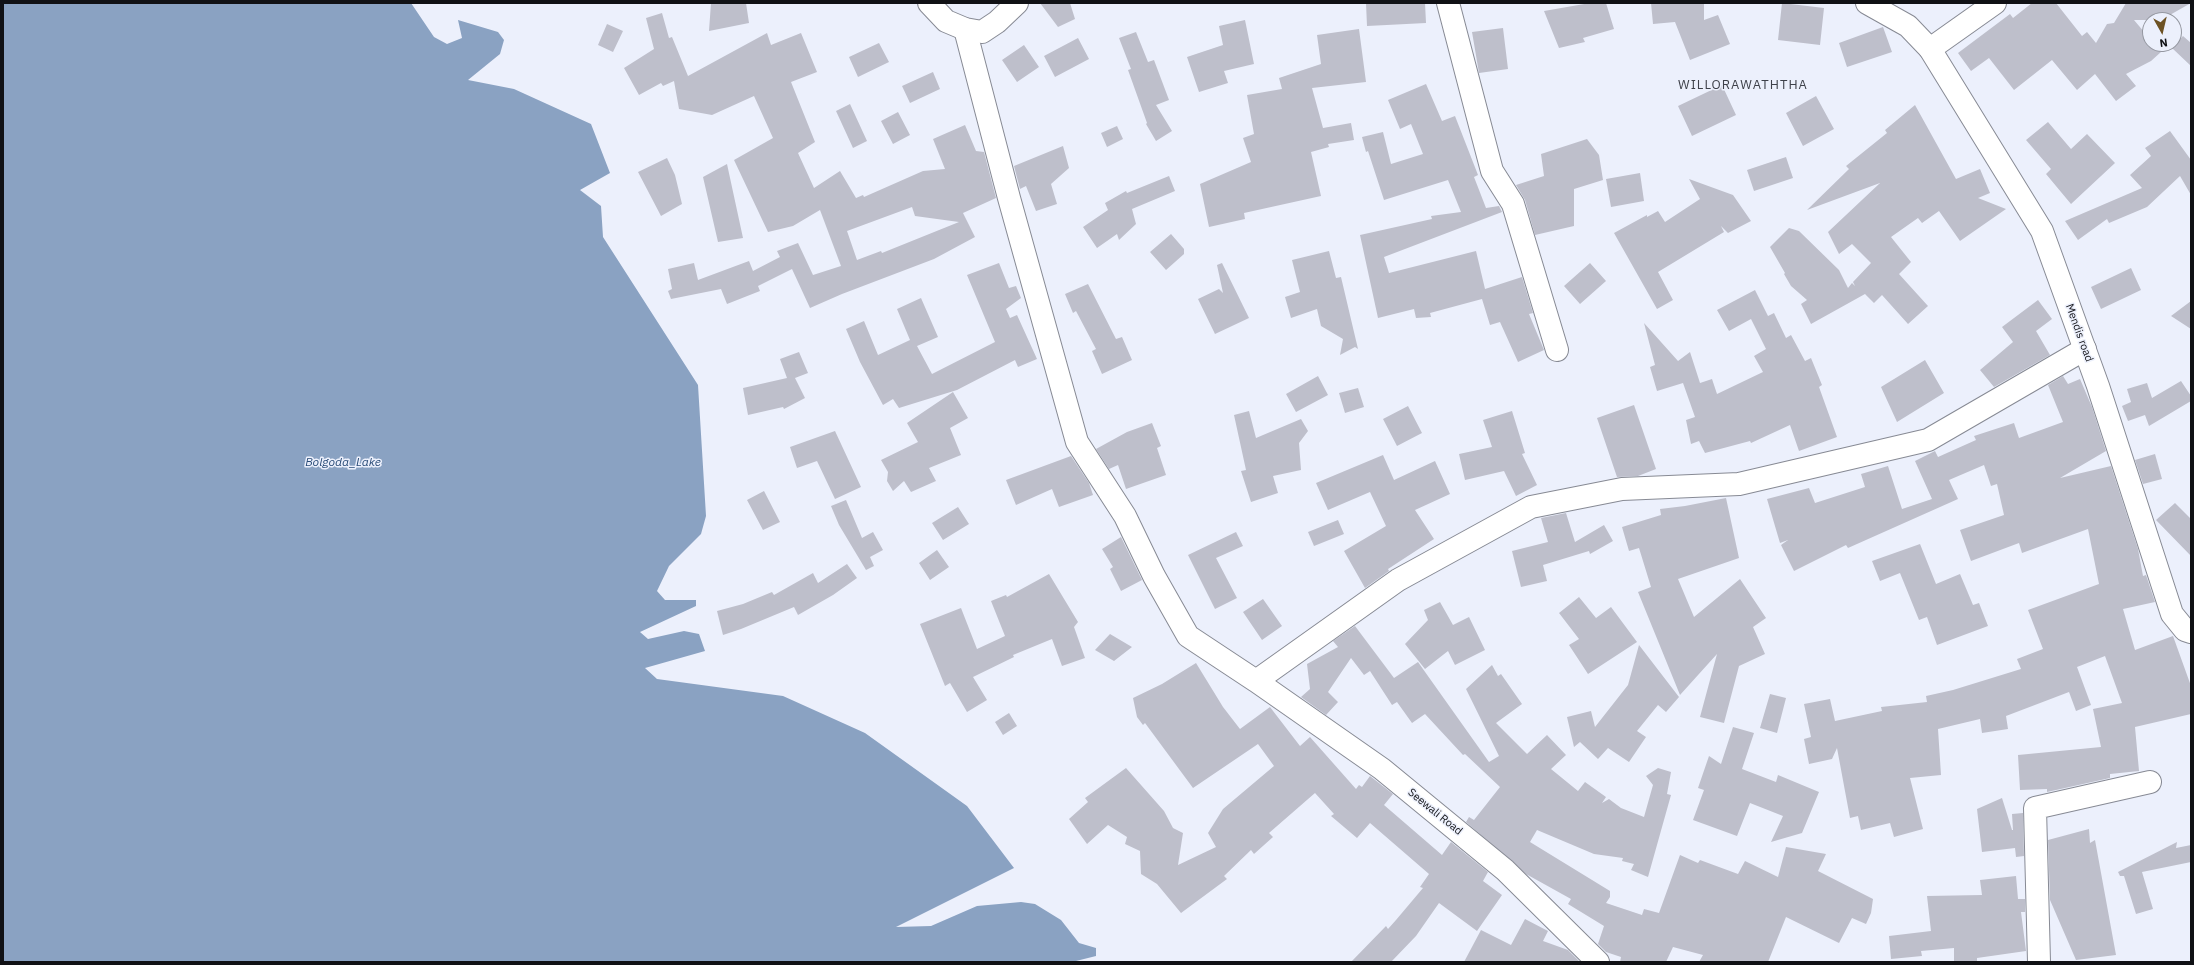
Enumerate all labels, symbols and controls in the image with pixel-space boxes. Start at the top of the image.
north arrow [2142,12,2182,52]
text: N [2159,35,2168,50]
district label: WILLORAWATHTHA [1678,77,1808,93]
street label: Mendis road [2062,302,2096,364]
water label: Bolgoda_Lake [305,456,381,470]
street label: Seewali Road [1405,786,1465,838]

